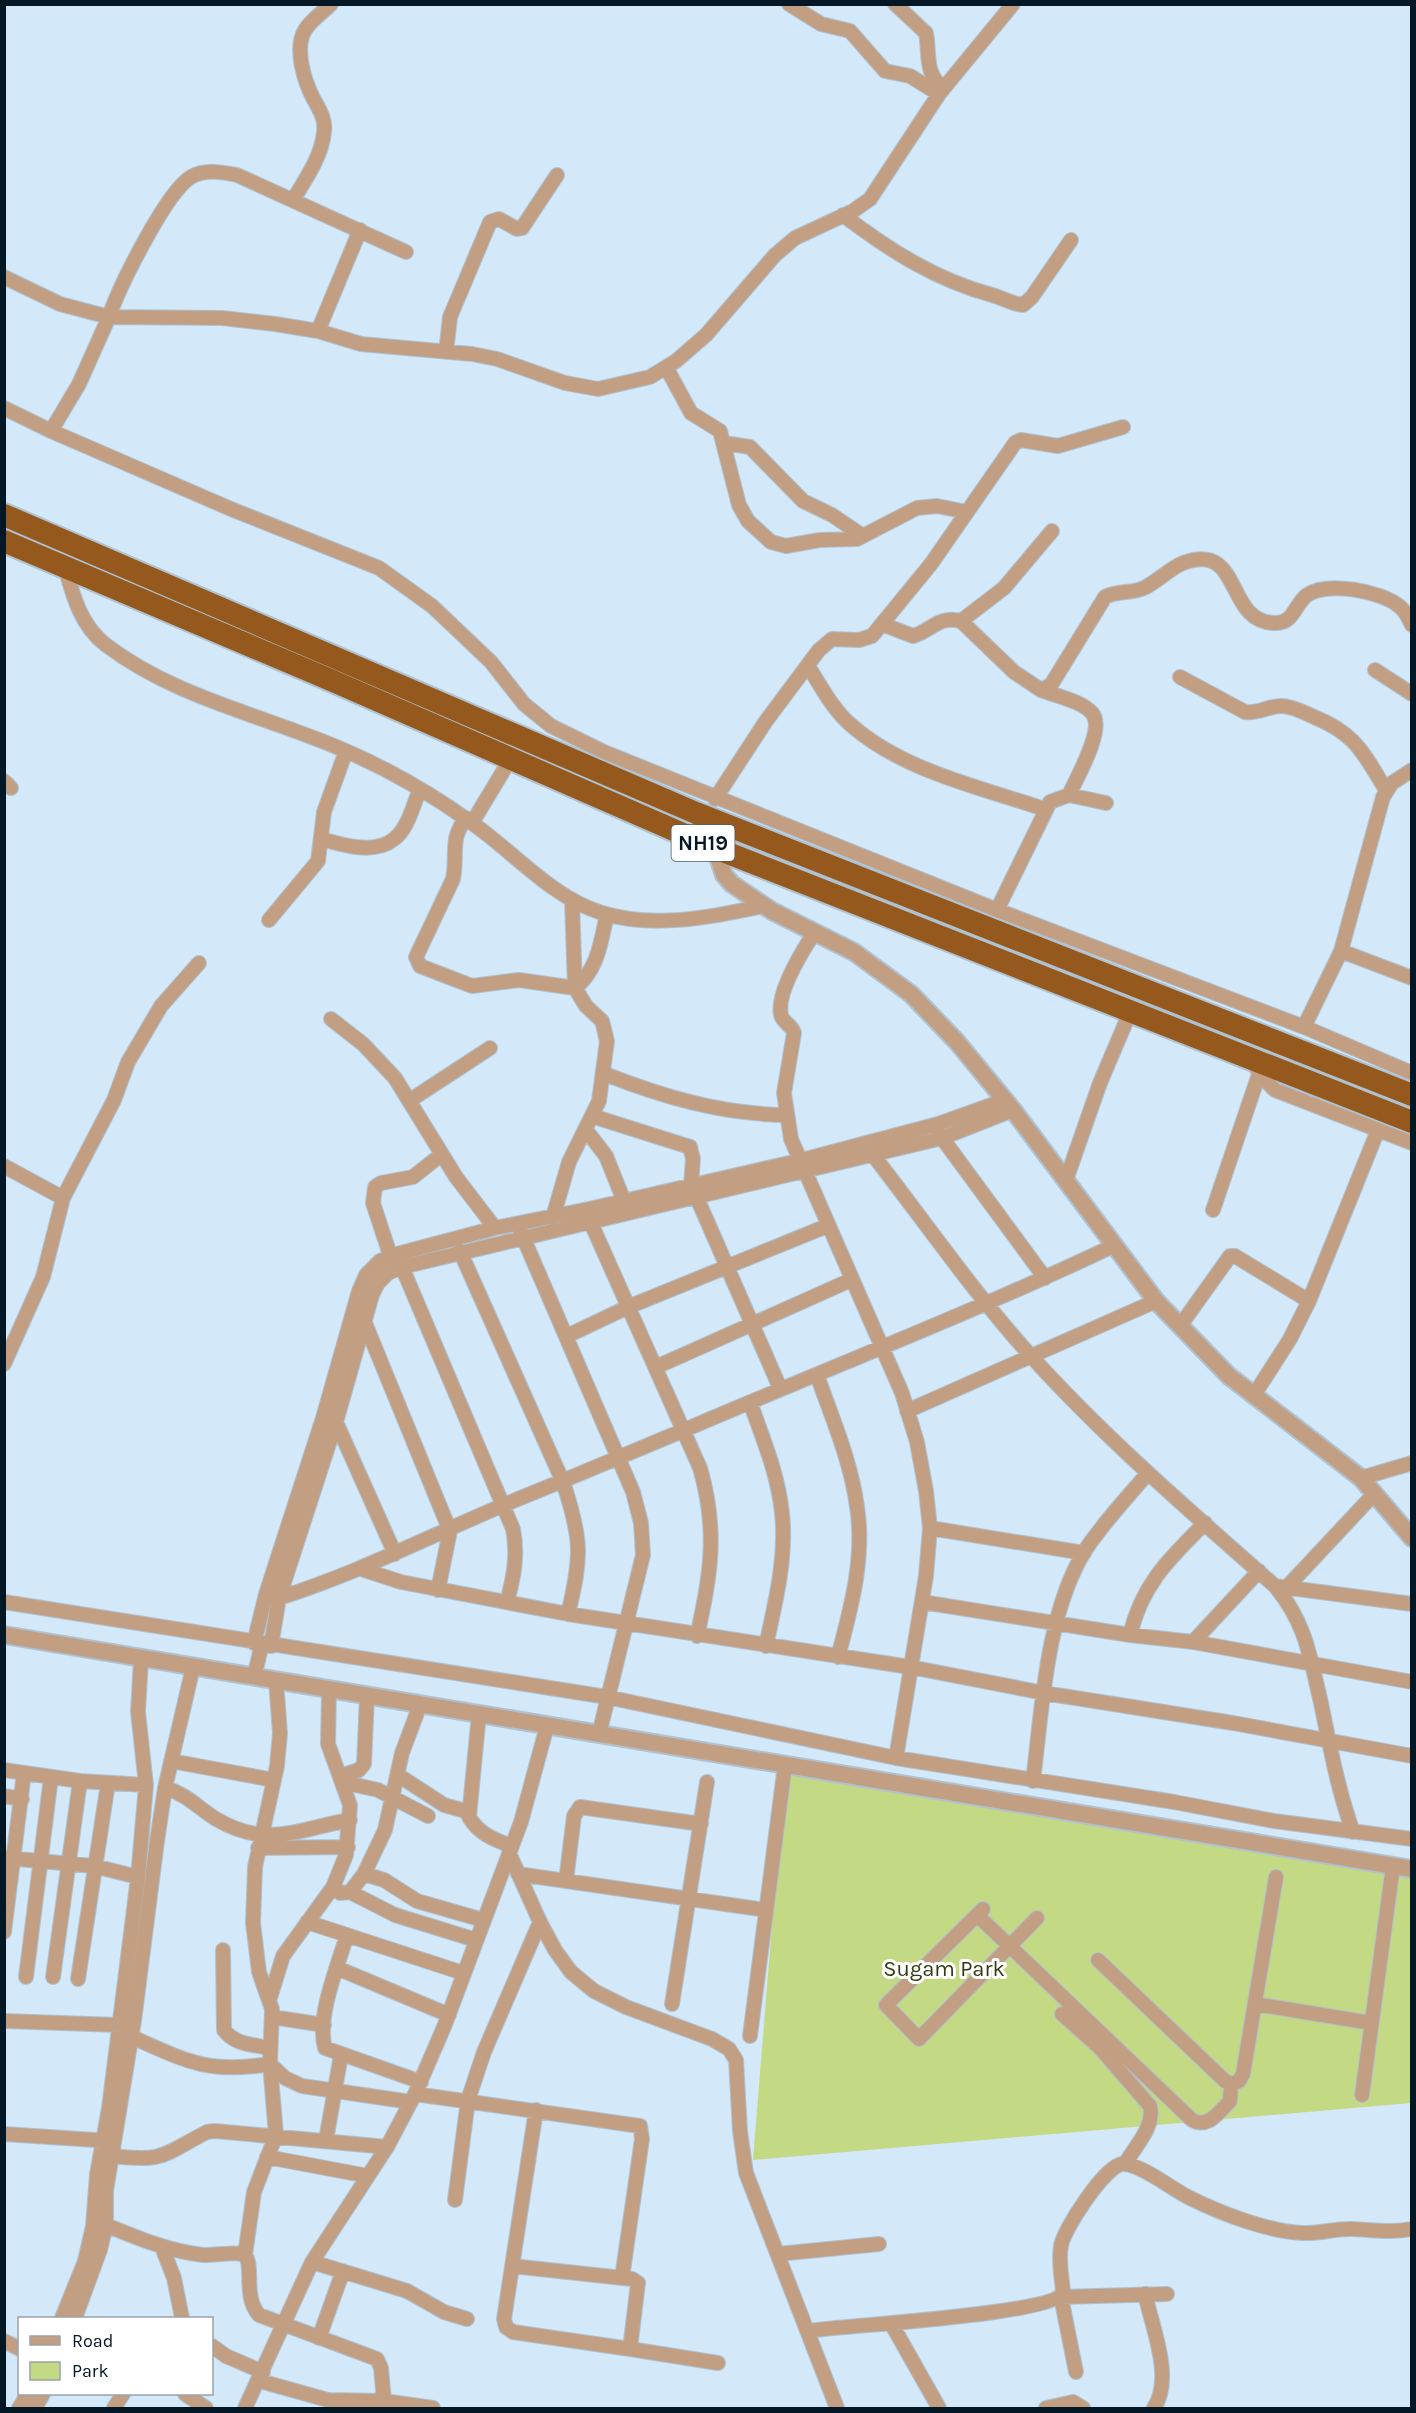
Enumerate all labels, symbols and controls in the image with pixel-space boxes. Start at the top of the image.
road number: NH19 [672,825,734,861]
park label: Sugam Park [883,1956,1005,1982]
legend [18,2317,213,2395]
text: Road [72,2330,113,2352]
text: Park [72,2360,109,2382]

